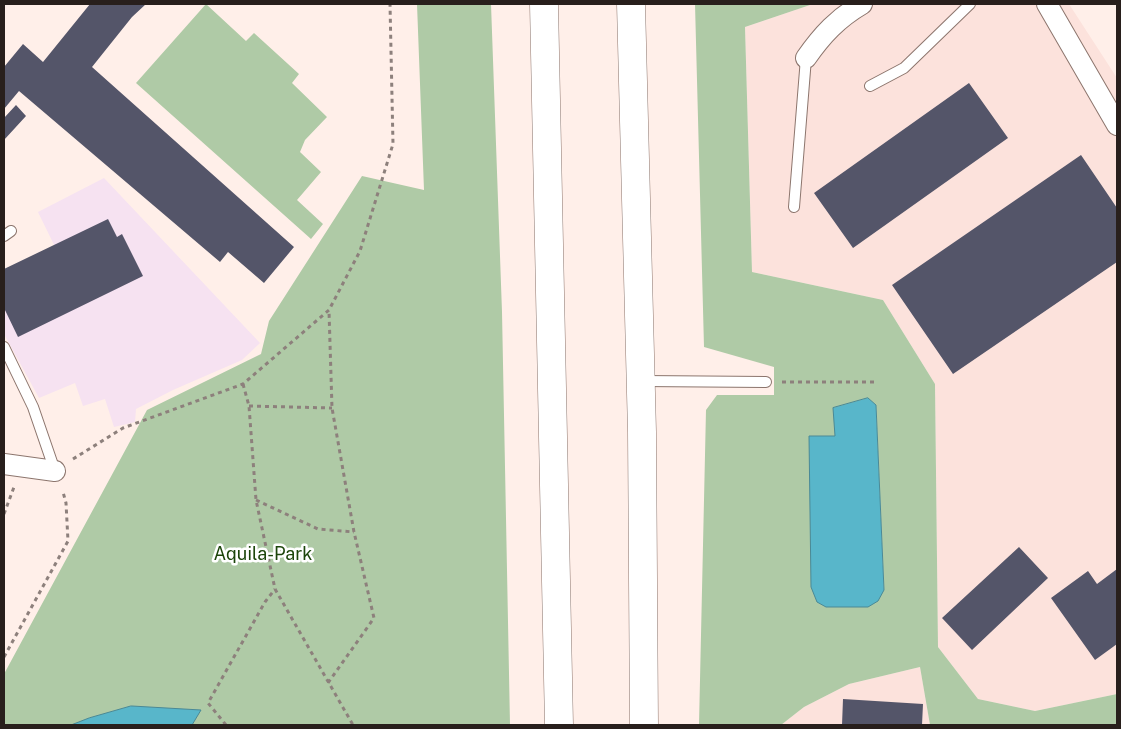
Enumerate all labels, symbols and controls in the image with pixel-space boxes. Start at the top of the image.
park label: Aquila-Park [214,543,312,565]

